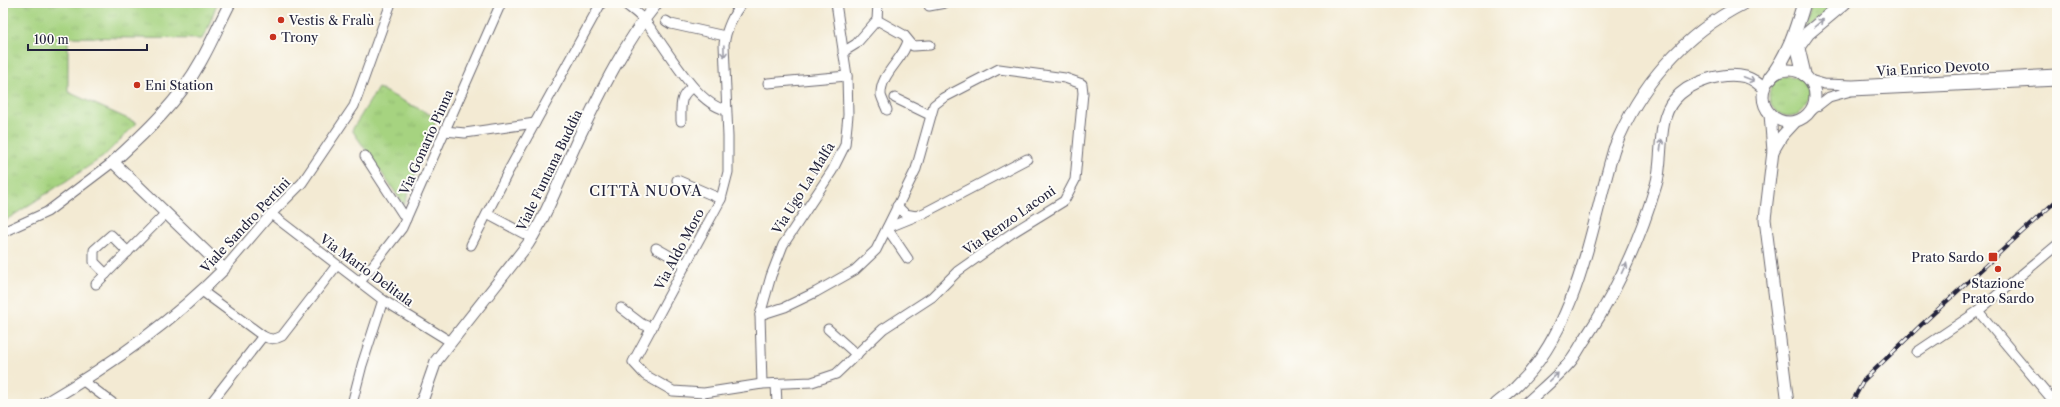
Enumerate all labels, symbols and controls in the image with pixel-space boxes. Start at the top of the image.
place label: Vestis & Fralù [288,12,374,28]
marker: Vestis & Fralù [276,15,286,25]
one-way arrow [1814,19,1824,28]
scale bar [28,26,147,52]
place label: Trony [281,29,319,45]
text: 100 m [34,32,69,47]
marker: Trony [268,32,278,42]
one-way arrow [720,44,728,57]
street label: Via Enrico Devoto [1875,57,1990,79]
one-way arrow [1743,76,1756,83]
place label: Eni Station [145,77,213,93]
marker: Eni Station [132,80,142,90]
street label: Via Gonario Pinna [395,87,456,198]
street label: Viale Funtana Buddia [512,107,585,234]
street label: Via Ugo La Malfa [768,139,838,238]
one-way arrow [1658,139,1665,152]
street label: Viale Sandro Pertini [196,174,293,276]
district label: CITTÀ NUOVA [589,182,703,200]
street label: Via Renzo Laconi [959,182,1058,258]
street label: Via Aldo Moro [650,206,707,293]
street label: Via Mario Delitala [316,230,417,309]
place label: Prato Sardo [1911,249,1984,265]
marker: Prato Sardo [1987,251,1999,263]
one-way arrow [1621,262,1628,274]
marker: Stazione Prato Sardo [1993,264,2003,274]
place label: Stazione Prato Sardo [1962,275,2034,306]
one-way arrow [1549,372,1559,382]

